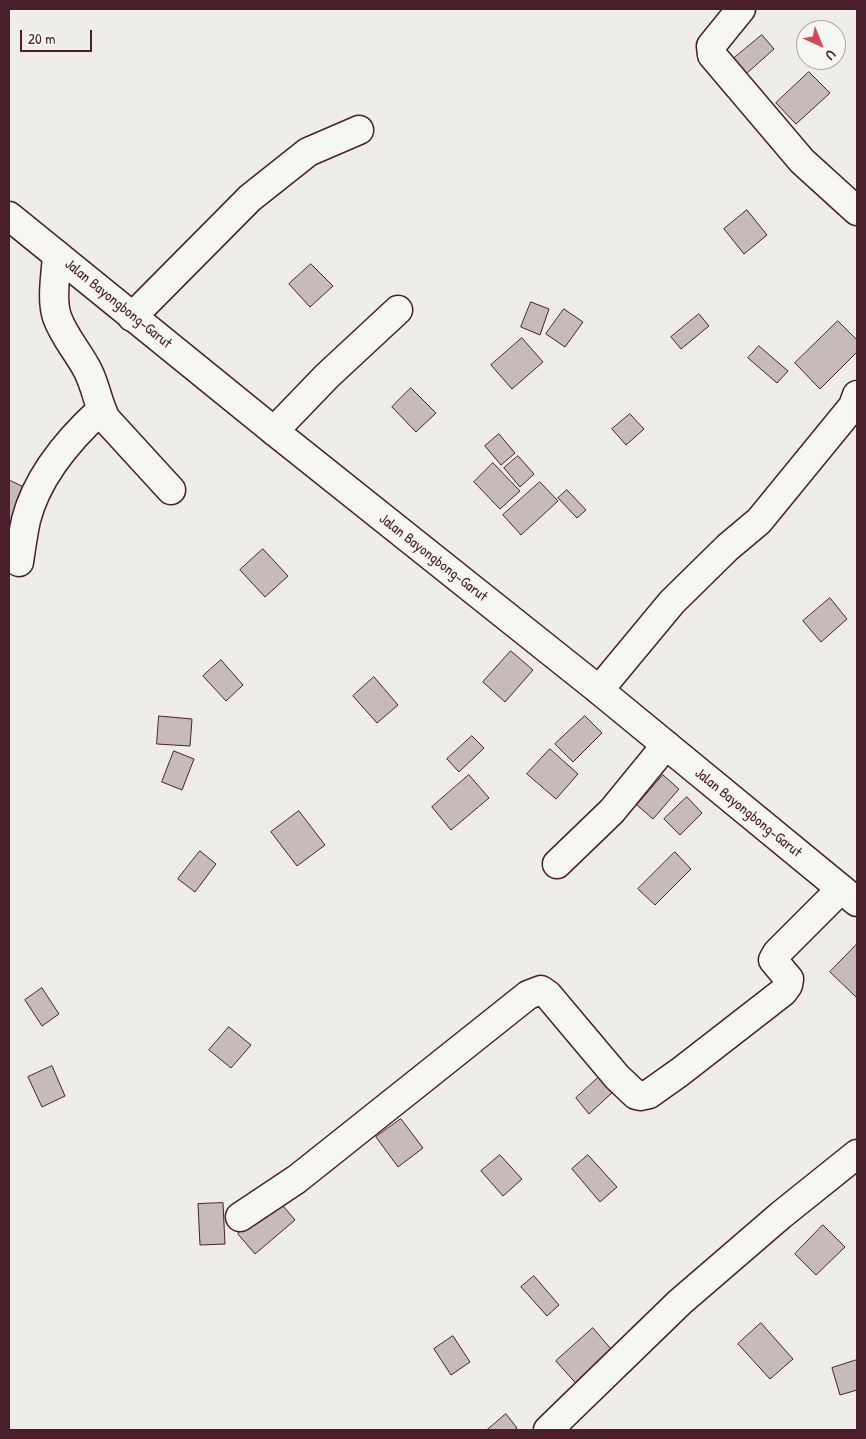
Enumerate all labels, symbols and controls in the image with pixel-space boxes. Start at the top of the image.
scale bar [22,20,95,52]
north arrow [796,20,846,70]
text: 20 m [28,28,55,49]
text: U [822,46,840,65]
street label: Jalan Bayongbong-Garut [61,255,175,353]
street label: Jalan Bayongbong-Garut [375,510,491,606]
street label: Jalan Bayongbong-Garut [691,764,805,862]

